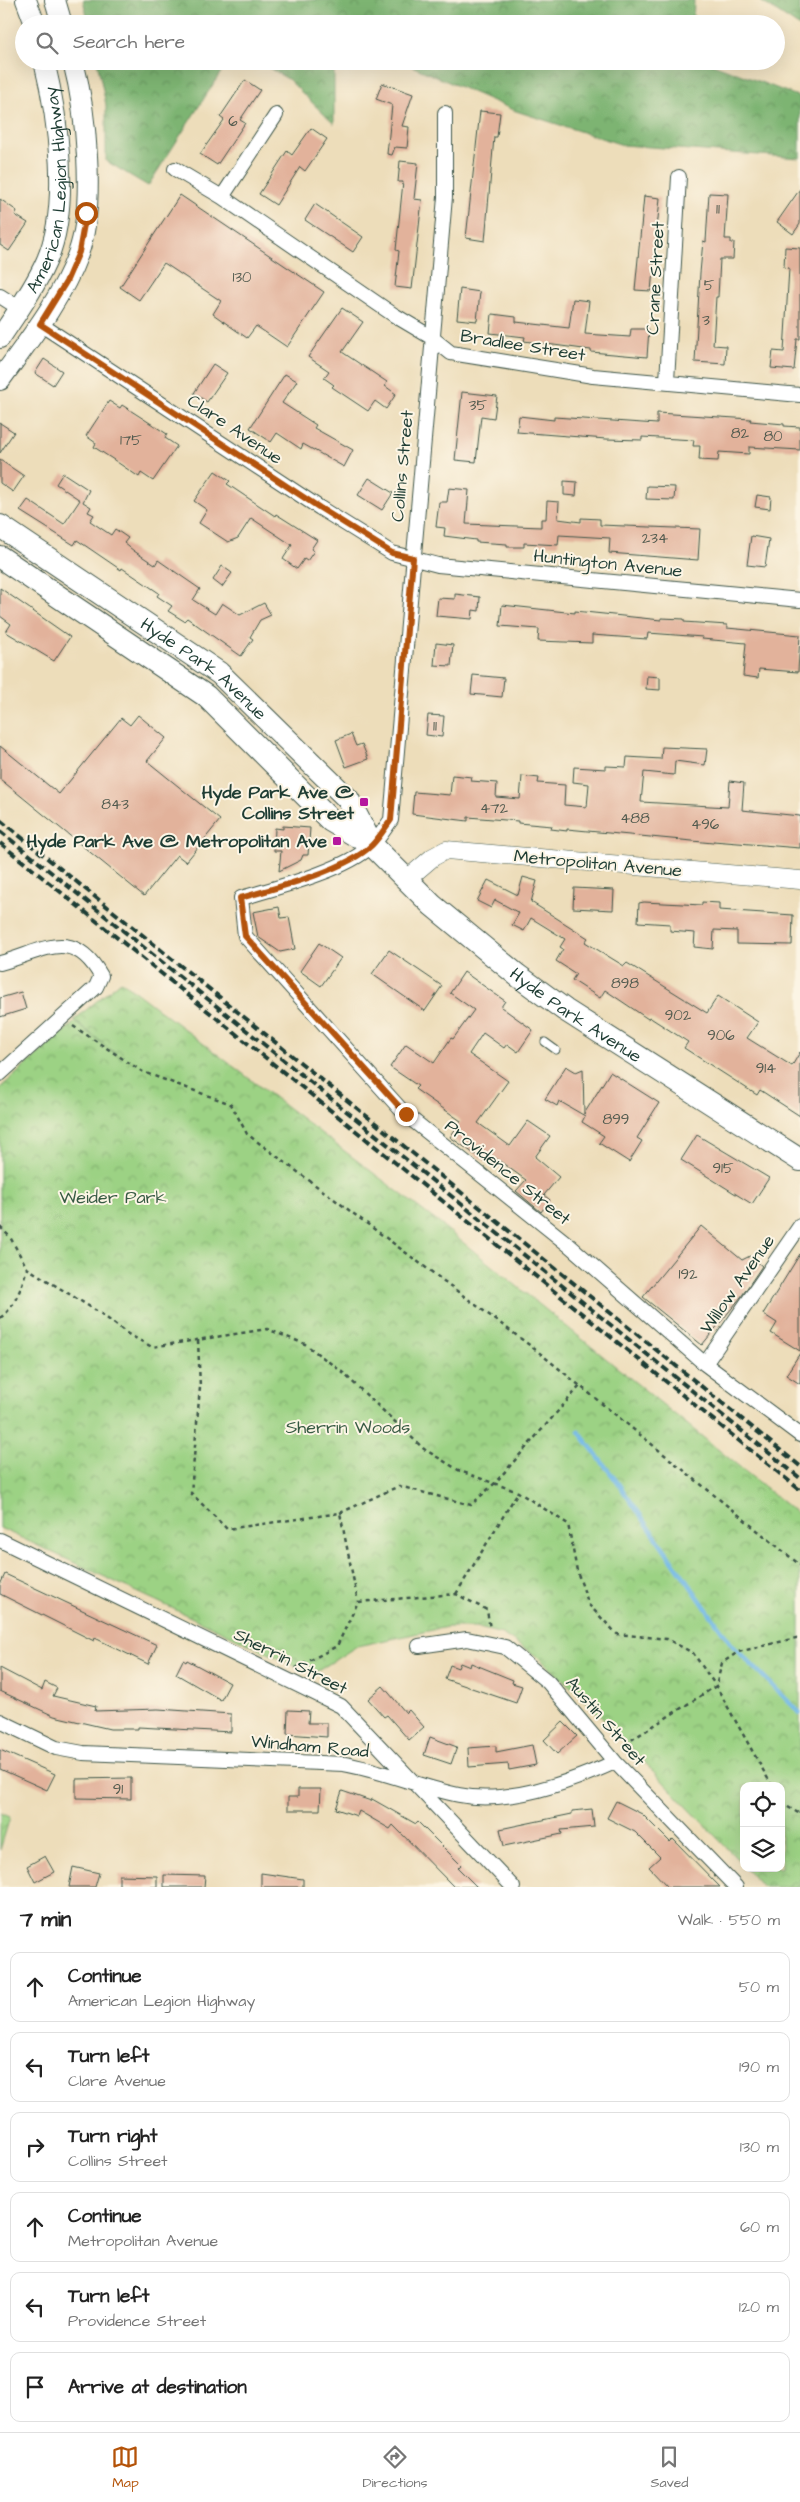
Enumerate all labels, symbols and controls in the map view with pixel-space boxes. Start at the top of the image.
search box [15,15,785,70]
icon: search [33,29,61,57]
text: Search here [73,29,185,56]
street label: American Legion Highway [20,84,74,298]
house number: 6 [228,111,238,132]
house number: 11 [716,199,720,220]
route start [75,202,98,225]
street label: Crane Street [640,220,671,335]
house number: 130 [232,267,252,288]
house number: 5 [704,275,715,296]
house number: 3 [702,310,710,331]
street label: Bradlee Street [459,323,588,368]
street label: Clare Avenue [182,388,288,471]
house number: 35 [469,395,487,416]
street label: Collins Street [385,408,420,523]
house number: 82 [731,423,750,444]
house number: 80 [763,426,783,447]
house number: 175 [120,430,142,451]
house number: 234 [642,528,668,549]
street label: Huntington Avenue [532,543,684,585]
street label: Hyde Park Avenue [135,612,272,726]
house number: 11 [433,716,437,737]
place label: Hyde Park Ave @ Collins Street [202,780,355,826]
house number: 843 [101,794,129,815]
marker: Hyde Park Ave @ Collins Street [358,796,370,808]
house number: 472 [480,798,508,819]
house number: 488 [620,808,650,829]
house number: 496 [691,814,720,835]
place label: Hyde Park Ave @ Metropolitan Ave [27,829,327,855]
marker: Hyde Park Ave @ Metropolitan Ave [331,835,343,847]
street label: Metropolitan Avenue [513,844,683,883]
street label: Hyde Park Avenue [504,962,647,1069]
house number: 898 [611,973,639,994]
house number: 902 [665,1005,692,1026]
house number: 906 [707,1025,735,1046]
house number: 914 [756,1058,776,1079]
route end [395,1103,418,1126]
house number: 899 [603,1109,629,1130]
street label: Providence Street [439,1114,577,1231]
house number: 915 [712,1158,734,1179]
park label: Weider Park [59,1185,167,1210]
street label: Willow Avenue [694,1230,781,1339]
house number: 192 [678,1264,698,1285]
park label: Sherrin Woods [286,1415,410,1440]
street label: Sherrin Street [230,1622,353,1701]
street label: Austin Street [560,1671,652,1772]
street label: Windham Road [250,1729,370,1764]
house number: 91 [113,1779,123,1800]
map controls [740,1782,785,1872]
button: locate [740,1782,785,1827]
button: layers [740,1827,785,1872]
text: 7 min [20,1905,71,1934]
text: Walk · 550 m [678,1909,780,1931]
text: Continue [68,1963,142,1990]
icon: ahead [21,1973,49,2001]
text: 50 m [739,1976,779,1998]
text: American Legion Highway [68,1990,255,2012]
text: Turn left [68,2043,149,2070]
icon: left [21,2053,49,2081]
text: 190 m [739,2056,779,2078]
text: Clare Avenue [68,2070,166,2092]
text: Turn right [68,2123,157,2150]
icon: right [21,2133,49,2161]
text: 130 m [740,2136,779,2158]
text: Collins Street [68,2150,168,2172]
text: Continue [68,2203,142,2230]
icon: ahead [21,2213,49,2241]
text: 60 m [740,2216,779,2238]
text: Metropolitan Avenue [68,2230,218,2252]
text: Turn left [68,2283,149,2310]
icon: left [21,2293,49,2321]
text: 120 m [739,2296,779,2318]
text: Providence Street [68,2310,206,2332]
icon: arrive [21,2373,49,2401]
text: Arrive at destination [68,2374,247,2401]
tab: Map [111,2443,139,2493]
tab: Directions [362,2443,427,2493]
tab: Saved [650,2443,689,2493]

